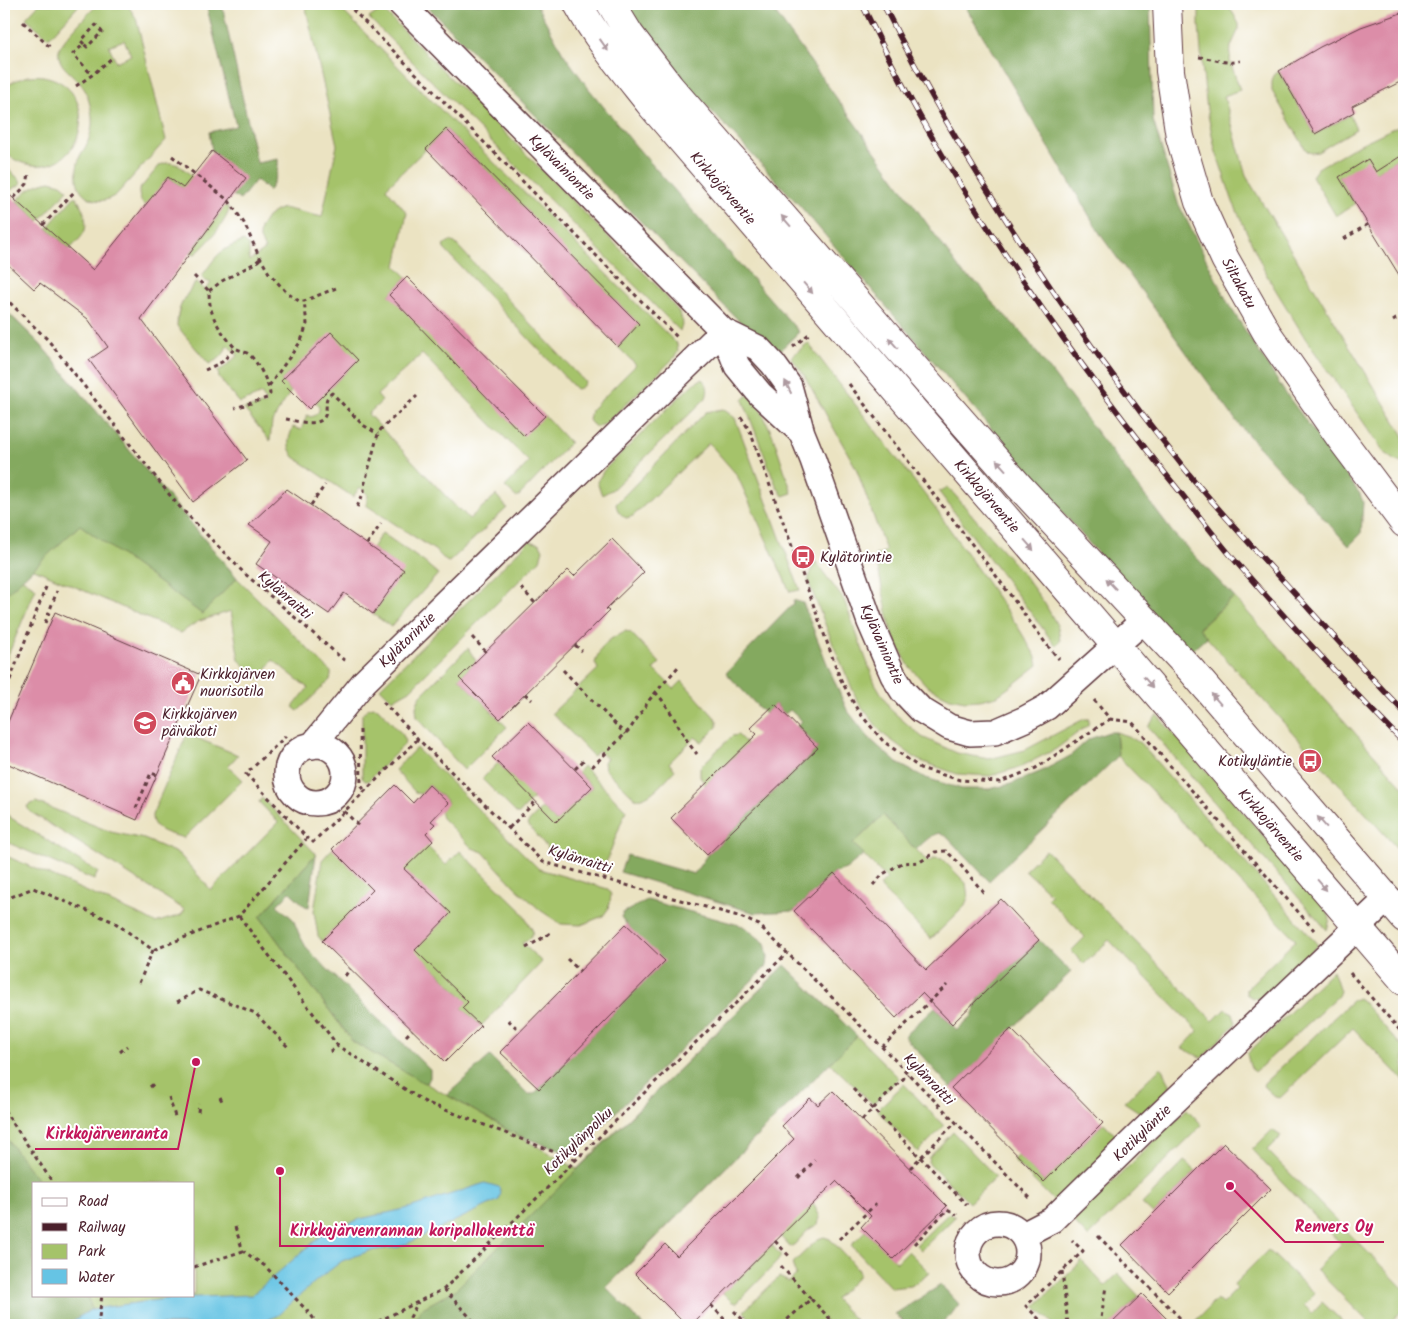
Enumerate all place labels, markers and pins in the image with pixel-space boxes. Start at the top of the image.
bus stop icon: Kylätorintie [790,544,816,570]
place label: Kylätorintie [820,546,892,570]
place label: Kirkkojärven nuorisotila [200,663,275,704]
public building icon: Kirkkojärven nuorisotila [170,670,196,696]
place label: Kirkkojärven päiväkoti [161,703,237,744]
school or university icon: Kirkkojärven päiväkoti [132,710,158,736]
bus stop icon: Kotikyläntie [1297,748,1323,774]
place label: Kotikyläntie [1218,750,1292,774]
callout: Kirkkojärvenranta [35,1118,178,1149]
callout: Renvers Oy [1285,1211,1384,1242]
callout: Kirkkojärvenrannan koripallokenttä [280,1215,544,1246]

